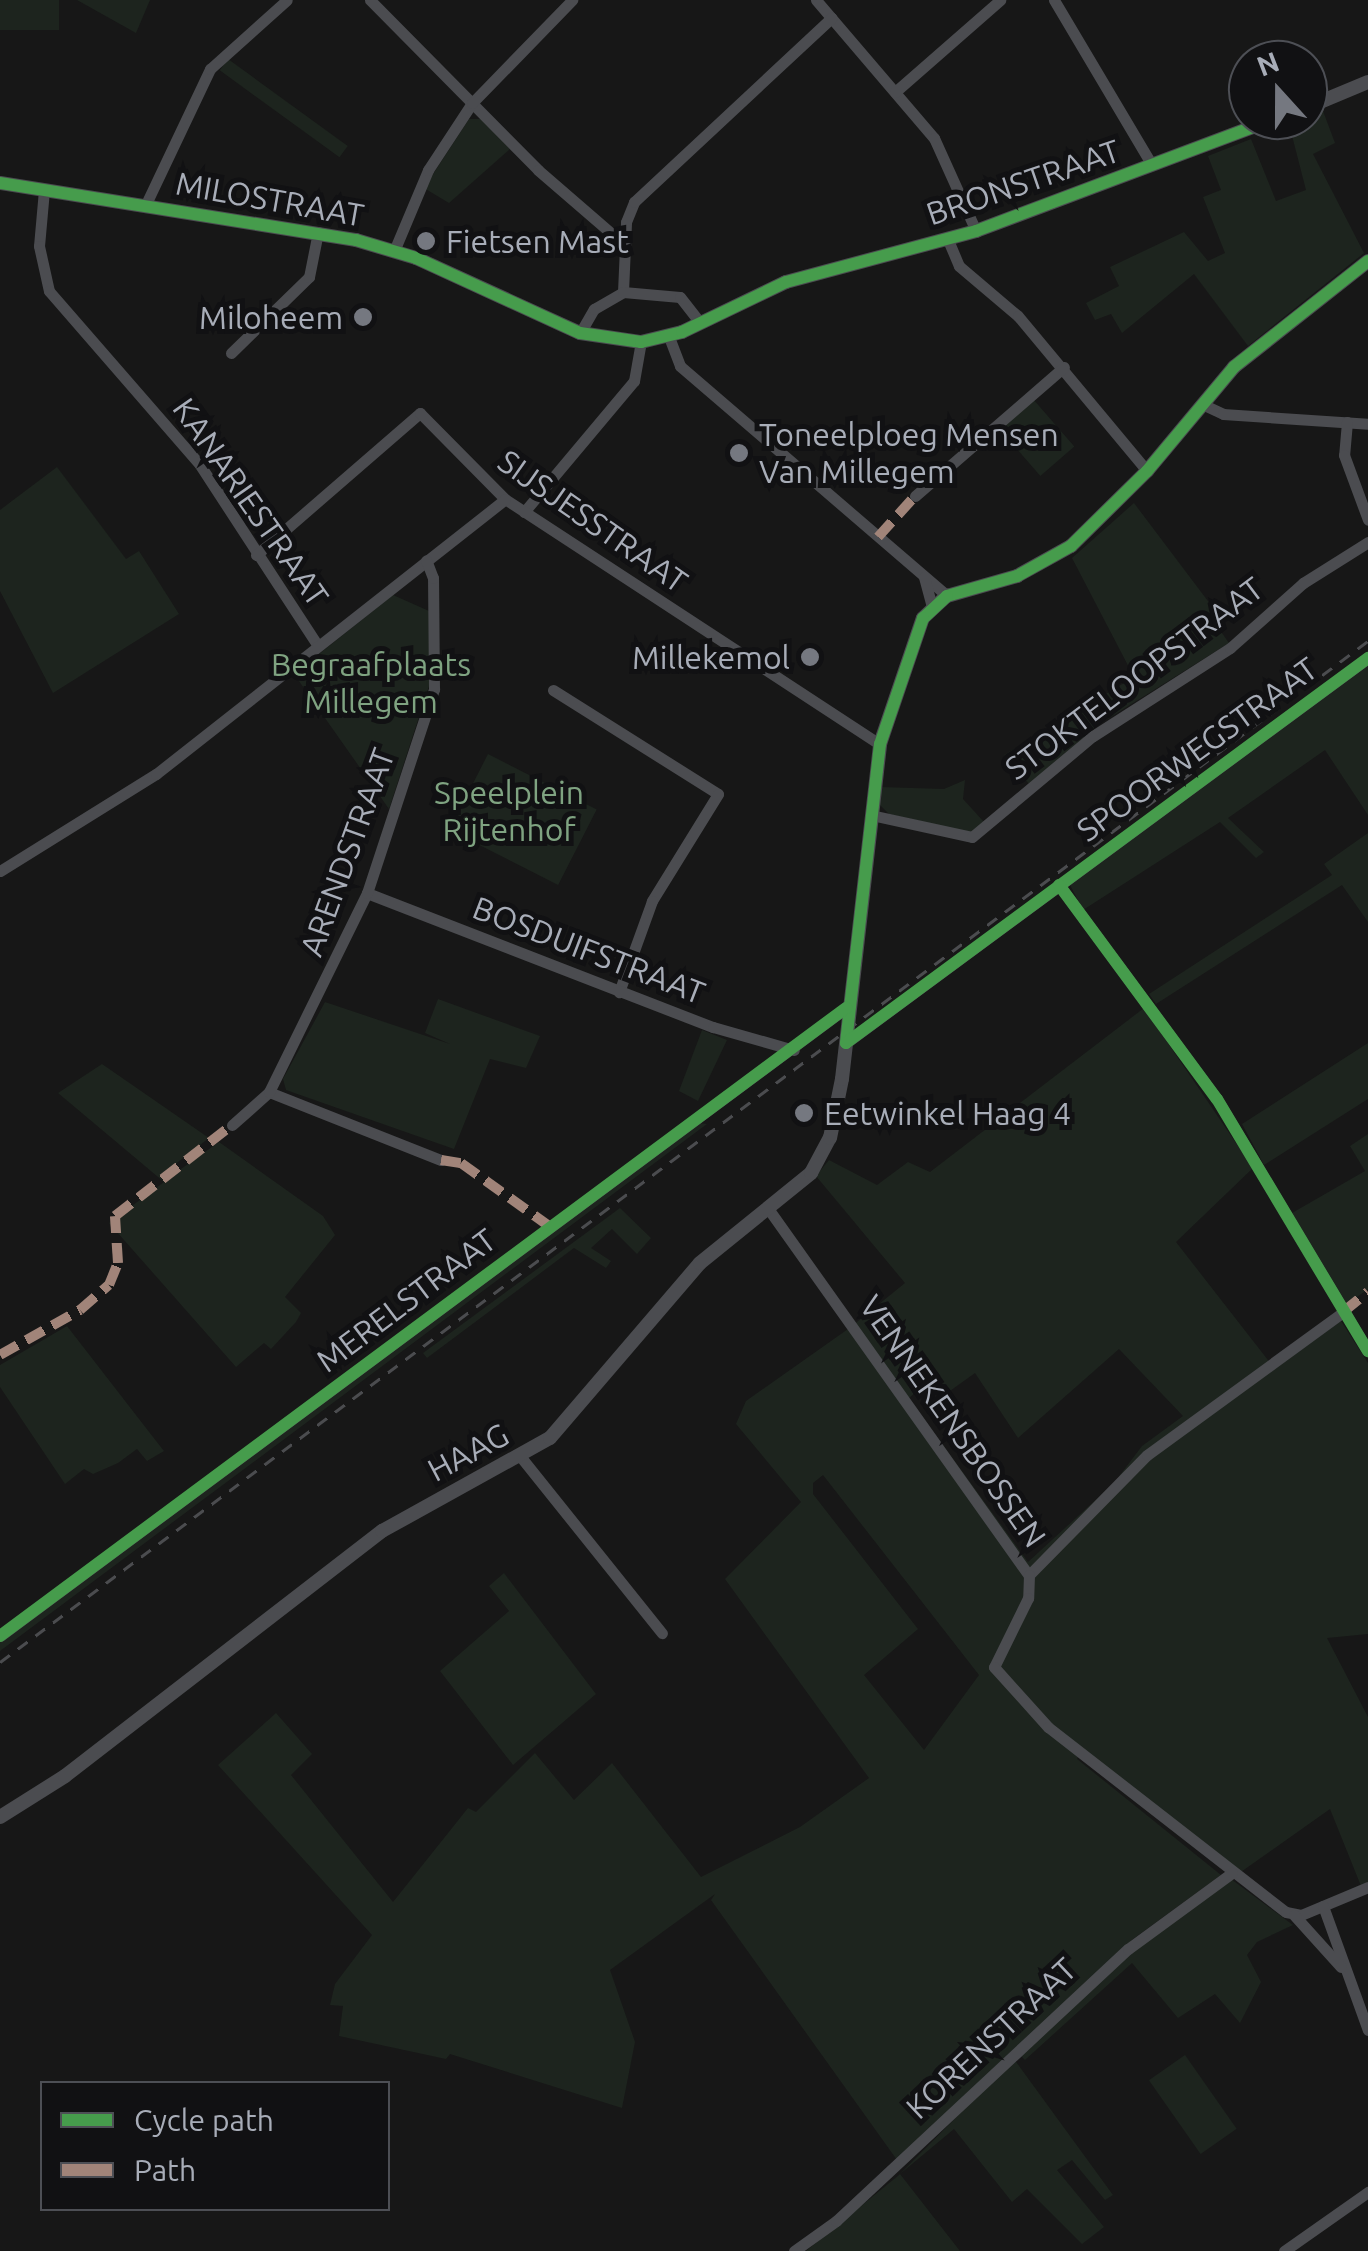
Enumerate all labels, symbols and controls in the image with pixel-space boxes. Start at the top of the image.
north arrow [1228,40,1328,140]
text: N [1252,45,1283,82]
street label: BRONSTRAAT [921,131,1125,233]
street label: MILOSTRAAT [173,164,367,234]
place label: Fietsen Mast [446,222,629,260]
marker: Fietsen Mast [415,230,437,252]
place label: Miloheem [199,298,343,336]
marker: Miloheem [352,306,374,328]
street label: KANARIESTRAAT [165,391,337,613]
place label: Toneelploeg Mensen Van Millegem [759,416,1059,491]
street label: SIJSJESSTRAAT [491,442,695,600]
marker: Toneelploeg Mensen Van Millegem [728,442,750,464]
street label: STOKTELOOPSTRAAT [998,569,1270,787]
place label: Millekemol [632,638,790,676]
park label: Begraafplaats Millegem [271,646,471,721]
marker: Millekemol [799,646,821,668]
street label: SPOORWEGSTRAAT [1069,649,1325,849]
street label: ARENDSTRAAT [292,743,402,961]
park label: Speelplein Rijtenhof [434,774,584,849]
street label: BOSDUIFSTRAAT [468,888,710,1012]
place label: Eetwinkel Haag 4 [824,1094,1071,1132]
marker: Eetwinkel Haag 4 [793,1102,815,1124]
street label: MERELSTRAAT [309,1220,503,1380]
street label: VENNEKENSBOSSEN [852,1288,1054,1554]
street label: HAAG [421,1415,515,1489]
street label: KORENSTRAAT [898,1950,1084,2126]
legend [40,2081,390,2211]
text: Cycle path [134,2103,274,2137]
text: Path [134,2153,196,2187]

